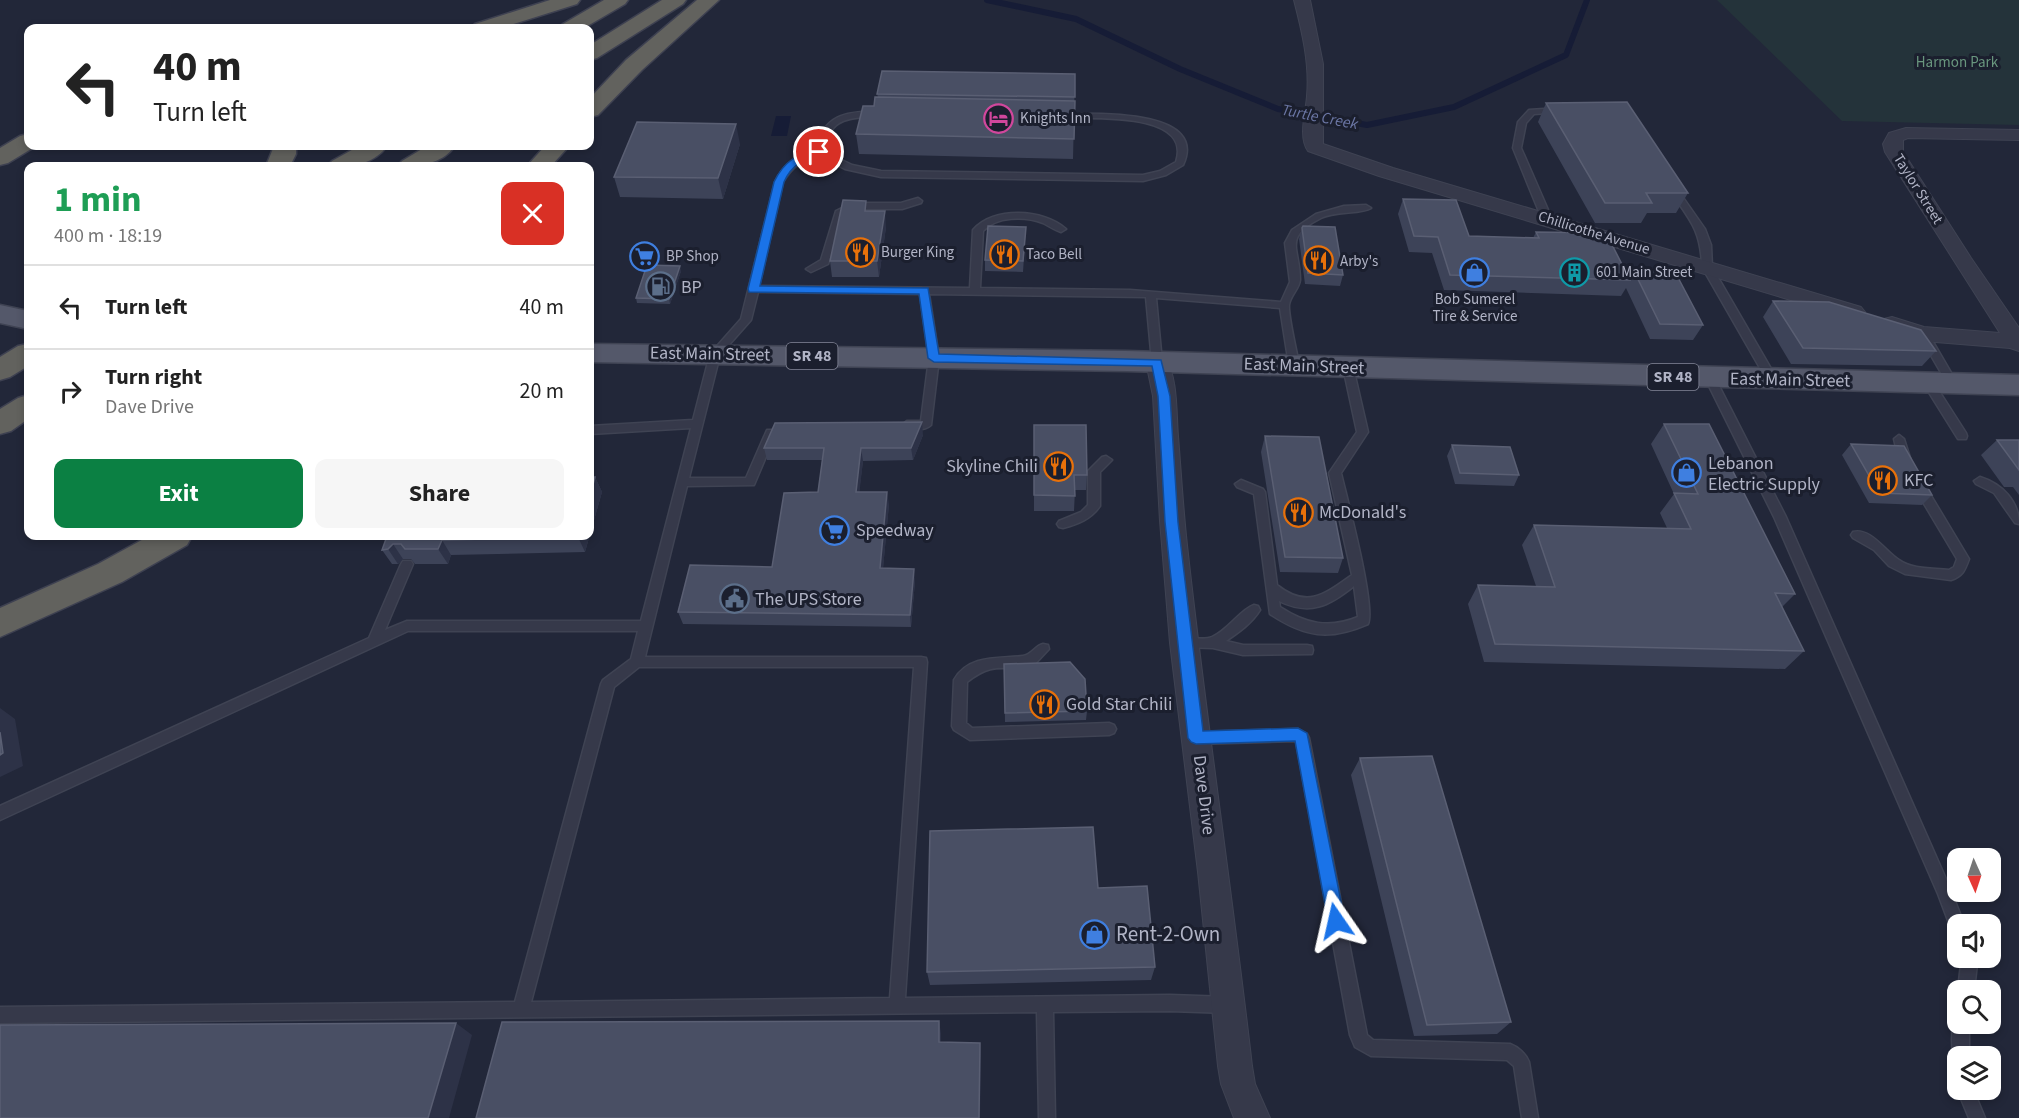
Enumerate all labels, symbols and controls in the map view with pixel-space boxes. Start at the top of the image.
text: 40 m [153,37,242,97]
icon: left [54,48,132,126]
park label: Harmon Park [1916,52,1999,73]
text: Turn left [153,93,247,132]
water label: Turtle Creek [1280,99,1361,135]
hotel icon: Knights Inn [983,102,1015,134]
place label: Knights Inn [1020,108,1091,129]
pin [793,126,844,177]
icon: arrive [802,135,835,168]
street label: Taylor Street [1888,150,1948,228]
text: 1 min [54,174,142,225]
button: close [501,182,564,245]
street label: Chillicothe Avenue [1535,206,1653,260]
text: 400 m · 18:19 [54,222,162,250]
restaurant icon: Burger King [844,236,876,268]
restaurant icon: Taco Bell [989,238,1021,270]
supermarket icon: BP Shop [629,240,661,272]
place label: Burger King [881,242,955,263]
place label: Taco Bell [1026,244,1082,265]
restaurant icon: Arby's [1303,245,1335,277]
place label: BP Shop [666,246,719,267]
place label: Arby's [1340,251,1378,272]
shop icon: Bob Sumerel Tire & Service [1459,256,1491,288]
building icon: 601 Main Street [1559,256,1591,288]
place label: 601 Main Street [1596,262,1692,283]
fuel station icon: BP [644,271,676,303]
place label: BP [681,275,702,300]
place label: Bob Sumerel Tire & Service [1432,289,1518,327]
icon: left [54,291,87,324]
text: Turn left [105,291,187,323]
text: 40 m [519,291,564,323]
street label: East Main Street [650,340,770,368]
road number: SR 48 [786,343,838,369]
street label: East Main Street [1243,351,1365,381]
text: Turn right [105,361,202,393]
road number: SR 48 [1648,364,1698,390]
street label: East Main Street [1730,366,1850,394]
icon: right [54,375,87,408]
text: 20 m [519,375,564,407]
text: Dave Drive [105,393,194,421]
restaurant icon: Skyline Chili [1043,450,1075,482]
place label: Lebanon Electric Supply [1708,451,1821,497]
place label: Skyline Chili [946,454,1038,479]
shop icon: Lebanon Electric Supply [1671,457,1703,489]
button: Exit [54,459,303,528]
button: Share [315,459,564,528]
restaurant icon: KFC [1867,464,1899,496]
place label: KFC [1904,468,1933,493]
restaurant icon: McDonald's [1282,496,1314,528]
place label: McDonald's [1319,500,1406,525]
supermarket icon: Speedway [819,514,851,546]
place label: Speedway [856,518,934,543]
public building icon: The UPS Store [718,583,750,615]
place label: The UPS Store [755,587,862,612]
restaurant icon: Gold Star Chili [1029,688,1061,720]
place label: Gold Star Chili [1066,692,1172,717]
street label: Dave Drive [1187,754,1221,836]
north arrow [1947,848,2001,902]
map controls [1947,848,2001,1100]
position arrow [1304,889,1368,953]
button: sound [1947,914,2001,968]
shop icon: Rent-2-Own [1079,918,1111,950]
place label: Rent-2-Own [1116,919,1220,949]
button: search [1947,980,2001,1034]
button: layers [1947,1046,2001,1100]

